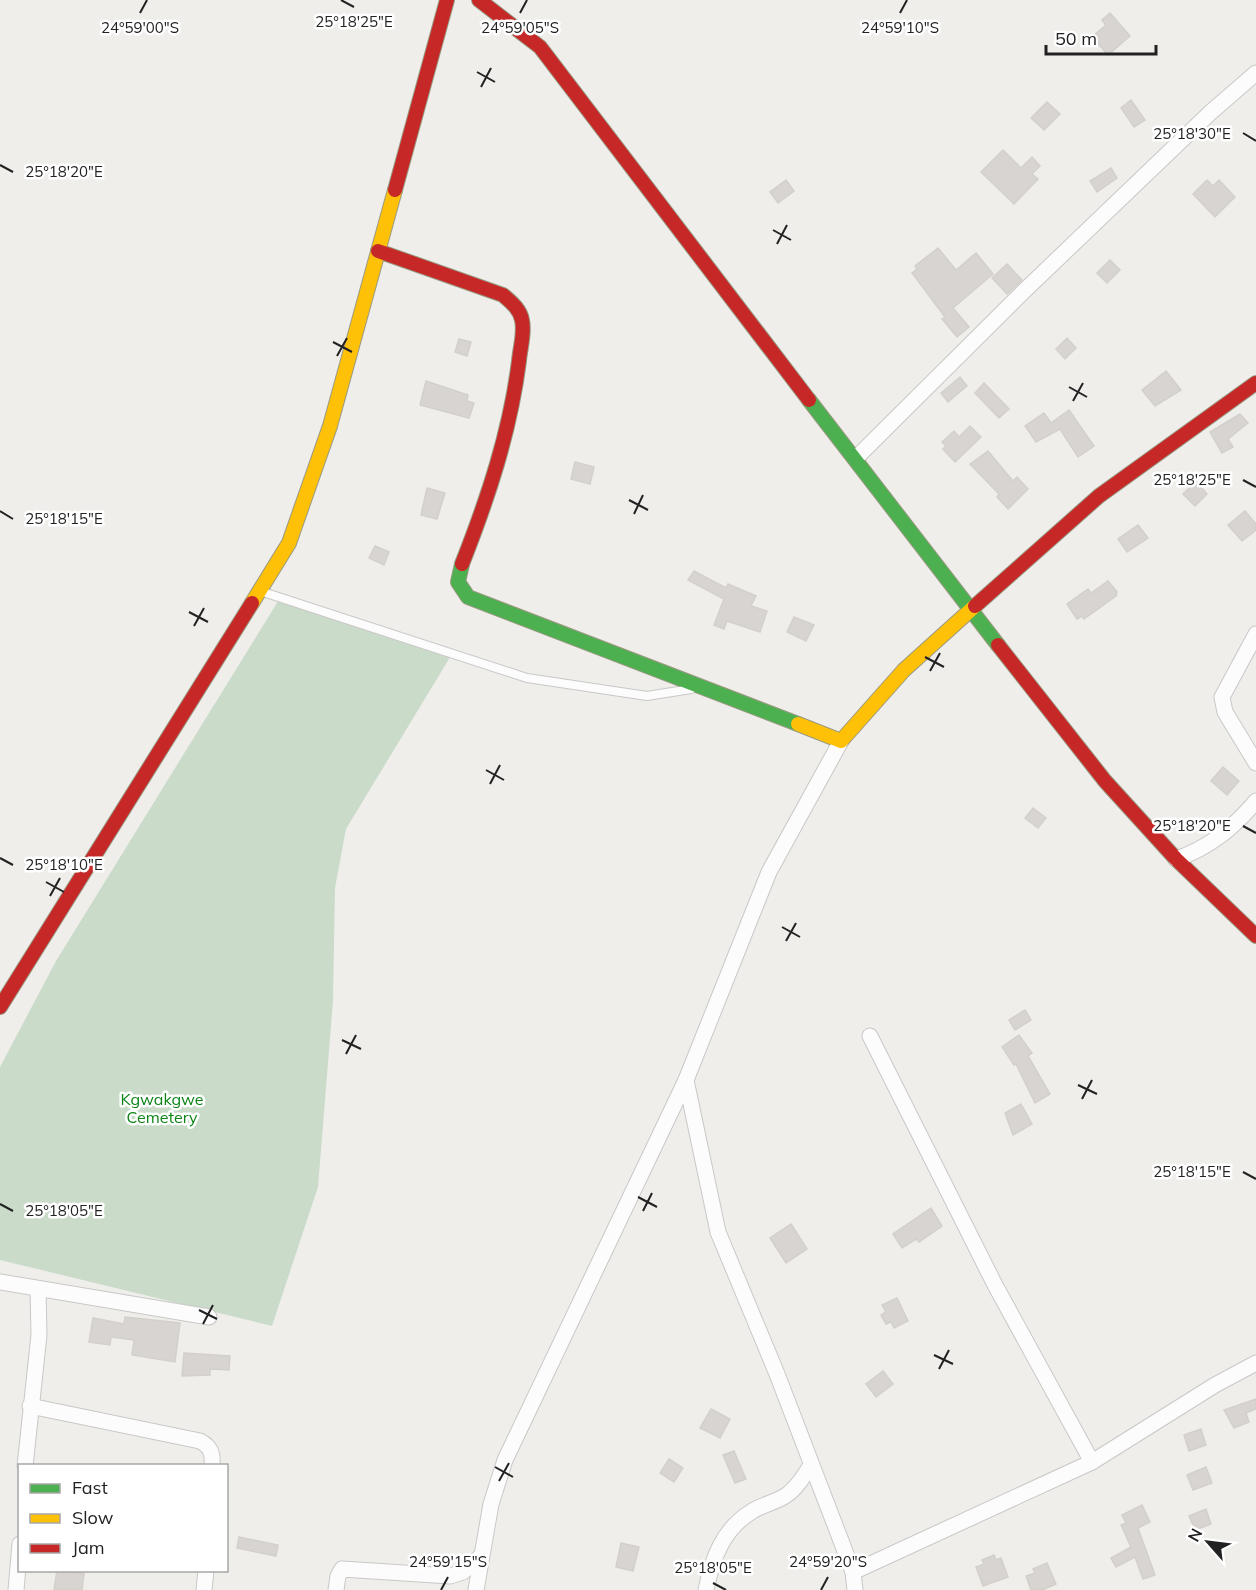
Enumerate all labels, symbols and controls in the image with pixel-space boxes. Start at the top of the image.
text: 25°18'25"E [315,12,393,31]
text: 24°59'00"S [101,18,179,37]
text: 24°59'05"S [481,18,559,37]
text: 24°59'10"S [861,18,939,37]
scale bar [1046,18,1156,56]
text: 50 m [1055,27,1097,50]
text: 25°18'30"E [1153,124,1231,143]
text: 25°18'20"E [25,162,103,181]
text: 25°18'25"E [1153,470,1231,489]
text: 25°18'15"E [25,509,103,528]
text: 25°18'20"E [1153,816,1231,835]
text: 25°18'10"E [25,855,103,874]
park label: Kgwakgwe Cemetery [120,1089,204,1127]
text: 25°18'15"E [1153,1162,1231,1181]
text: 25°18'05"E [25,1201,103,1220]
legend [18,1464,228,1572]
text: Fast [72,1476,108,1499]
text: Slow [72,1506,114,1529]
north arrow [1178,1512,1238,1572]
text: N [1183,1525,1206,1545]
text: Jam [72,1536,105,1559]
text: 24°59'15"S [409,1552,487,1571]
text: 24°59'20"S [789,1552,867,1571]
text: 25°18'05"E [674,1558,752,1577]

